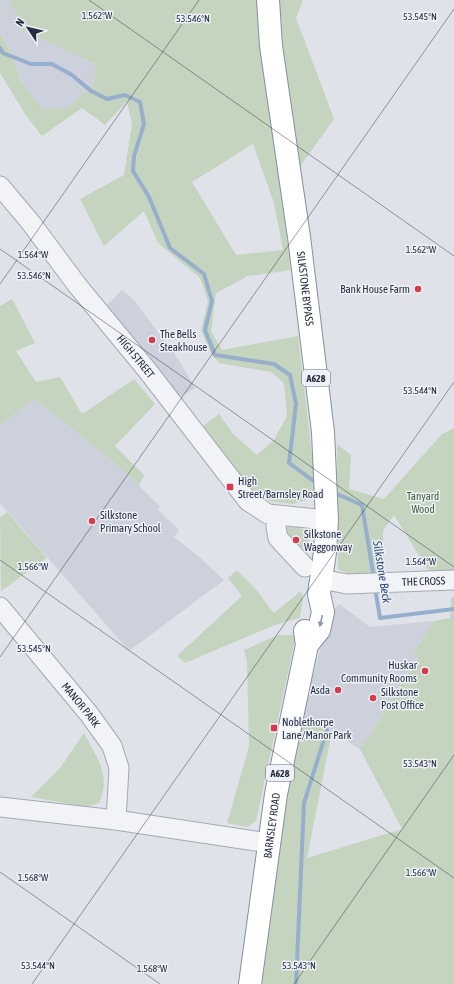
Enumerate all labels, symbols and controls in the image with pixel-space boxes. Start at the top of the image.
north arrow [8,8,48,48]
text: 1.562°W [82,10,113,21]
text: 53.545°N [403,11,437,22]
text: 53.546°N [176,13,210,24]
text: N [13,16,27,28]
text: 1.562°W [406,244,437,255]
text: 1.564°W [18,249,49,260]
street label: SILKSTONE BYPASS [295,250,316,327]
text: 53.546°N [17,270,51,281]
place label: Bank House Farm [340,283,410,295]
marker: Bank House Farm [413,284,423,294]
place label: The Bells Steakhouse [160,328,207,353]
street label: HIGH STREET [115,332,157,381]
marker: The Bells Steakhouse [147,335,157,345]
road number: A628 [302,370,330,386]
text: 53.544°N [403,385,437,396]
place label: High Street/Barnsley Road [238,475,323,500]
marker: High Street/Barnsley Road [225,482,235,492]
park label: Tanyard Wood [407,490,439,515]
place label: Silkstone Primary School [100,509,161,534]
marker: Silkstone Primary School [87,516,97,526]
place label: Silkstone Waggonway [304,528,353,553]
marker: Silkstone Waggonway [291,535,301,545]
water label: Silkstone Beck [370,539,394,605]
text: 1.564°W [406,556,437,567]
text: 1.566°W [18,561,49,572]
street label: THE CROSS [402,574,446,588]
one-way arrow [317,615,323,628]
text: 53.545°N [17,643,51,654]
place label: Huskar Community Rooms [341,659,418,684]
marker: Huskar Community Rooms [420,666,430,676]
street label: MANOR PARK [59,680,103,730]
place label: Asda [310,684,330,696]
marker: Asda [333,685,343,695]
place label: Silkstone Post Office [381,686,424,711]
marker: Silkstone Post Office [368,693,378,703]
place label: Noblethorpe Lane/Manor Park [282,716,352,741]
marker: Noblethorpe Lane/Manor Park [269,723,279,733]
text: 53.543°N [403,758,437,769]
road number: A628 [266,765,294,781]
street label: BARNSLEY ROAD [261,792,282,859]
text: 1.566°W [406,867,437,878]
text: 1.568°W [18,872,49,883]
text: 53.544°N [21,960,55,971]
text: 53.543°N [282,960,316,971]
text: 1.568°W [137,963,168,974]

